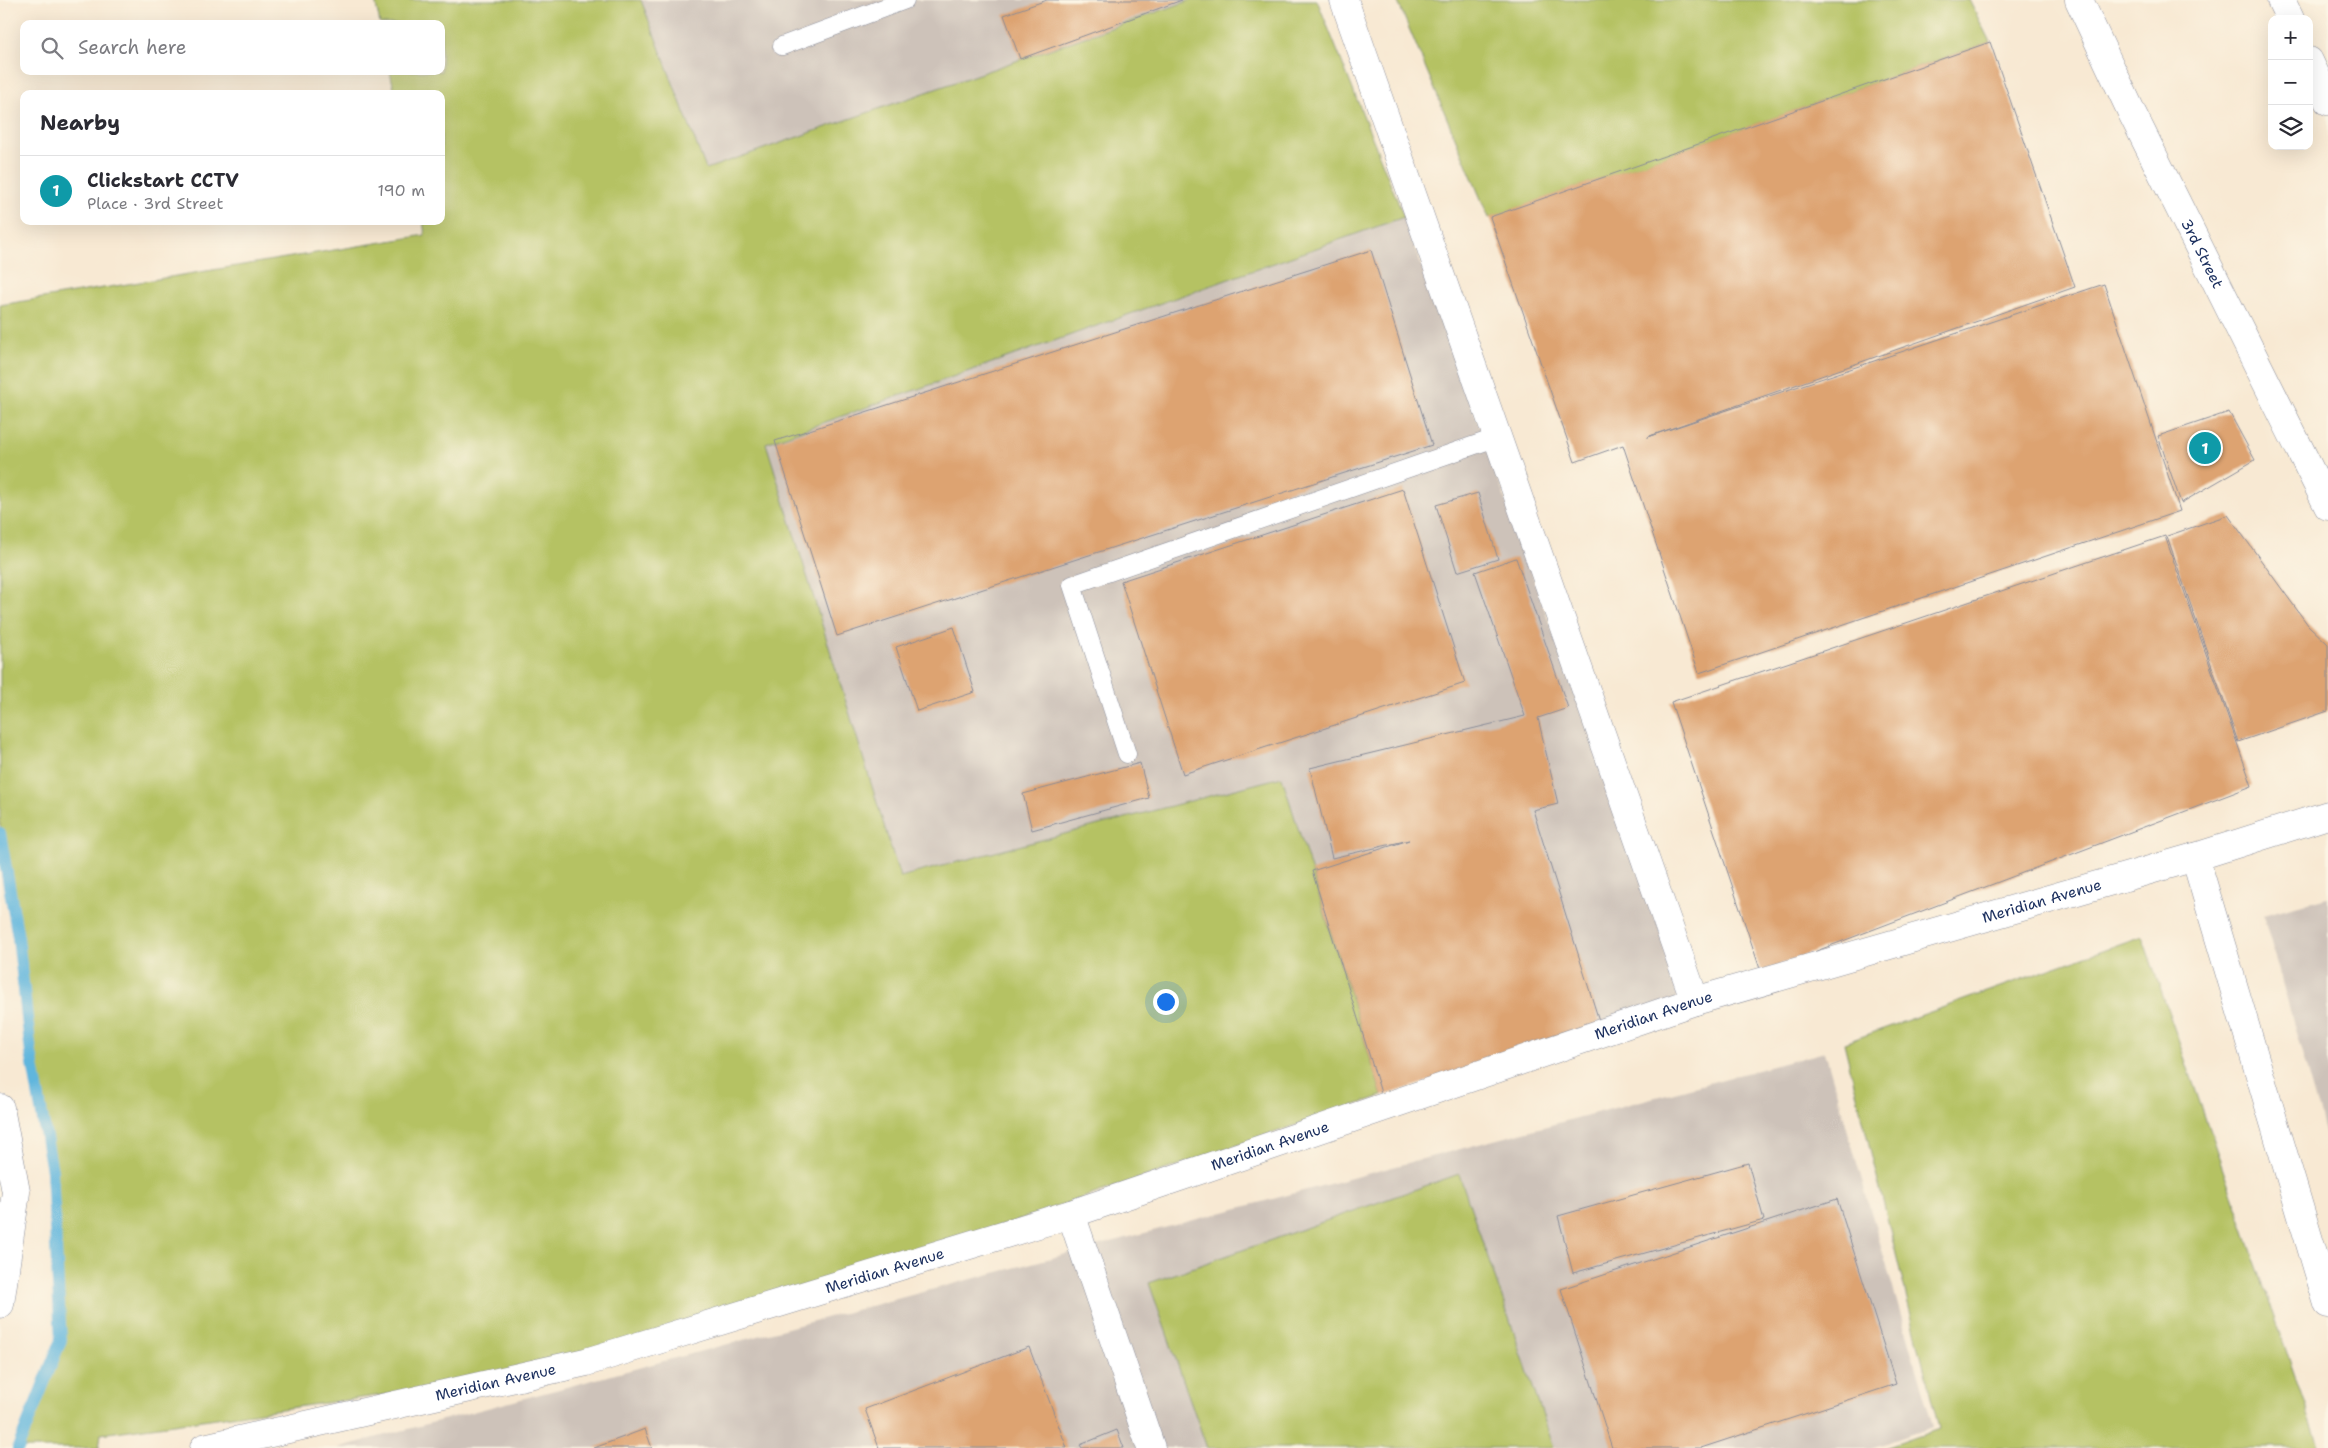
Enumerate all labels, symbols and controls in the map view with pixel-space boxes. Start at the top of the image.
map controls [2268,15,2313,150]
button: + [2268,15,2313,60]
search box [20,20,445,75]
icon: search [38,34,66,62]
text: Search here [78,35,187,60]
button: − [2268,60,2313,105]
button: layers [2268,105,2313,150]
text: Nearby [40,109,120,137]
text: Clickstart CCTV [87,168,239,193]
text: 1 [52,180,60,201]
text: 190 m [378,180,425,201]
text: Place · 3rd Street [87,193,224,214]
street label: 3rd Street [2176,215,2228,292]
pin: 1 [2189,429,2221,467]
street label: Meridian Avenue [1980,874,2104,928]
street label: Meridian Avenue [1592,987,1715,1045]
your location [1153,989,1179,1015]
street label: Meridian Avenue [1209,1117,1332,1175]
street label: Meridian Avenue [823,1243,947,1298]
street label: Meridian Avenue [433,1359,558,1406]

